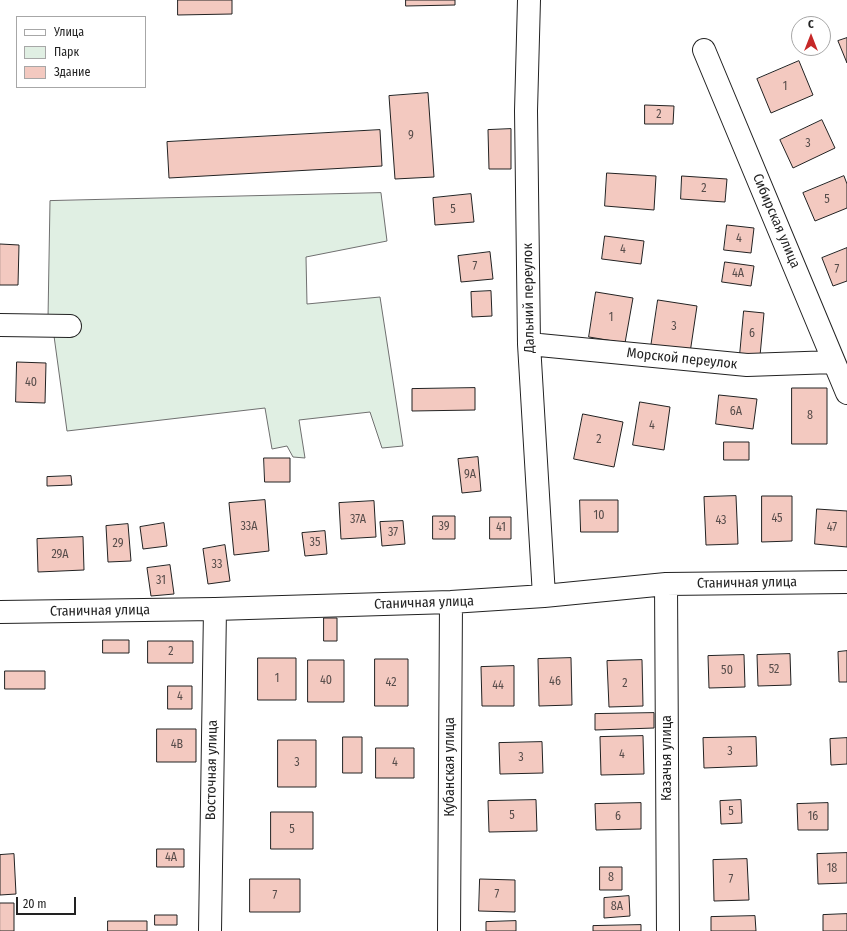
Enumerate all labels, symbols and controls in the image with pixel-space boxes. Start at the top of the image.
legend [16,16,146,88]
north arrow [791,16,831,56]
text: С [808,18,814,31]
text: Улица [54,25,84,39]
text: Парк [54,45,79,59]
text: Здание [54,65,90,79]
house number: 1 [783,80,787,94]
house number: 2 [656,108,662,122]
house number: 9 [408,129,414,143]
house number: 3 [805,137,811,151]
street label: Сибирская улица [749,171,803,271]
house number: 2 [701,182,707,196]
house number: 5 [824,193,830,207]
house number: 5 [450,203,456,217]
house number: 4 [736,232,742,246]
street label: Дальний переулок [520,243,538,353]
house number: 4 [620,243,626,257]
house number: 7 [473,260,477,274]
house number: 7 [835,263,839,277]
house number: 4А [732,267,744,281]
house number: 1 [609,311,613,325]
house number: 3 [671,320,677,334]
house number: 6 [749,327,755,341]
street label: Морской переулок [626,345,738,373]
house number: 40 [25,376,37,390]
house number: 6А [730,405,742,419]
house number: 8 [807,409,813,423]
house number: 4 [649,419,655,433]
house number: 2 [596,433,602,447]
house number: 9А [464,468,476,482]
house number: 10 [594,509,604,523]
house number: 45 [771,512,783,526]
house number: 37А [350,513,366,527]
house number: 43 [715,514,727,528]
house number: 33А [240,520,258,534]
house number: 39 [438,520,450,534]
house number: 41 [496,521,506,535]
house number: 47 [827,521,837,535]
house number: 37 [388,526,398,540]
house number: 35 [310,536,320,550]
house number: 29 [112,537,124,551]
house number: 29А [51,548,69,562]
house number: 33 [212,558,222,572]
house number: 31 [156,574,166,588]
street label: Станичная улица [697,574,797,592]
street label: Станичная улица [374,593,474,613]
street label: Станичная улица [50,602,150,620]
house number: 2 [168,645,174,659]
house number: 52 [769,663,779,677]
house number: 50 [721,664,733,678]
house number: 1 [275,672,279,686]
house number: 40 [320,674,332,688]
house number: 46 [549,675,561,689]
house number: 42 [386,676,396,690]
house number: 2 [622,677,628,691]
house number: 44 [492,679,504,693]
house number: 4 [177,690,183,704]
street label: Казачья улица [659,715,675,801]
street label: Кубанская улица [442,717,458,817]
street label: Восточная улица [203,720,221,820]
house number: 4В [171,738,183,752]
house number: 3 [727,745,733,759]
house number: 4 [619,748,625,762]
house number: 3 [518,751,524,765]
house number: 3 [294,756,300,770]
house number: 4 [392,756,398,770]
house number: 5 [728,805,734,819]
house number: 5 [509,809,515,823]
house number: 6 [615,810,621,824]
house number: 16 [808,810,818,824]
house number: 5 [289,823,295,837]
house number: 4А [165,851,177,865]
house number: 18 [827,862,837,876]
house number: 8 [608,871,614,885]
house number: 7 [729,873,733,887]
house number: 7 [495,888,499,902]
scale bar [18,889,78,915]
house number: 7 [273,889,277,903]
text: 20 m [23,897,47,911]
house number: 8А [611,900,623,914]

